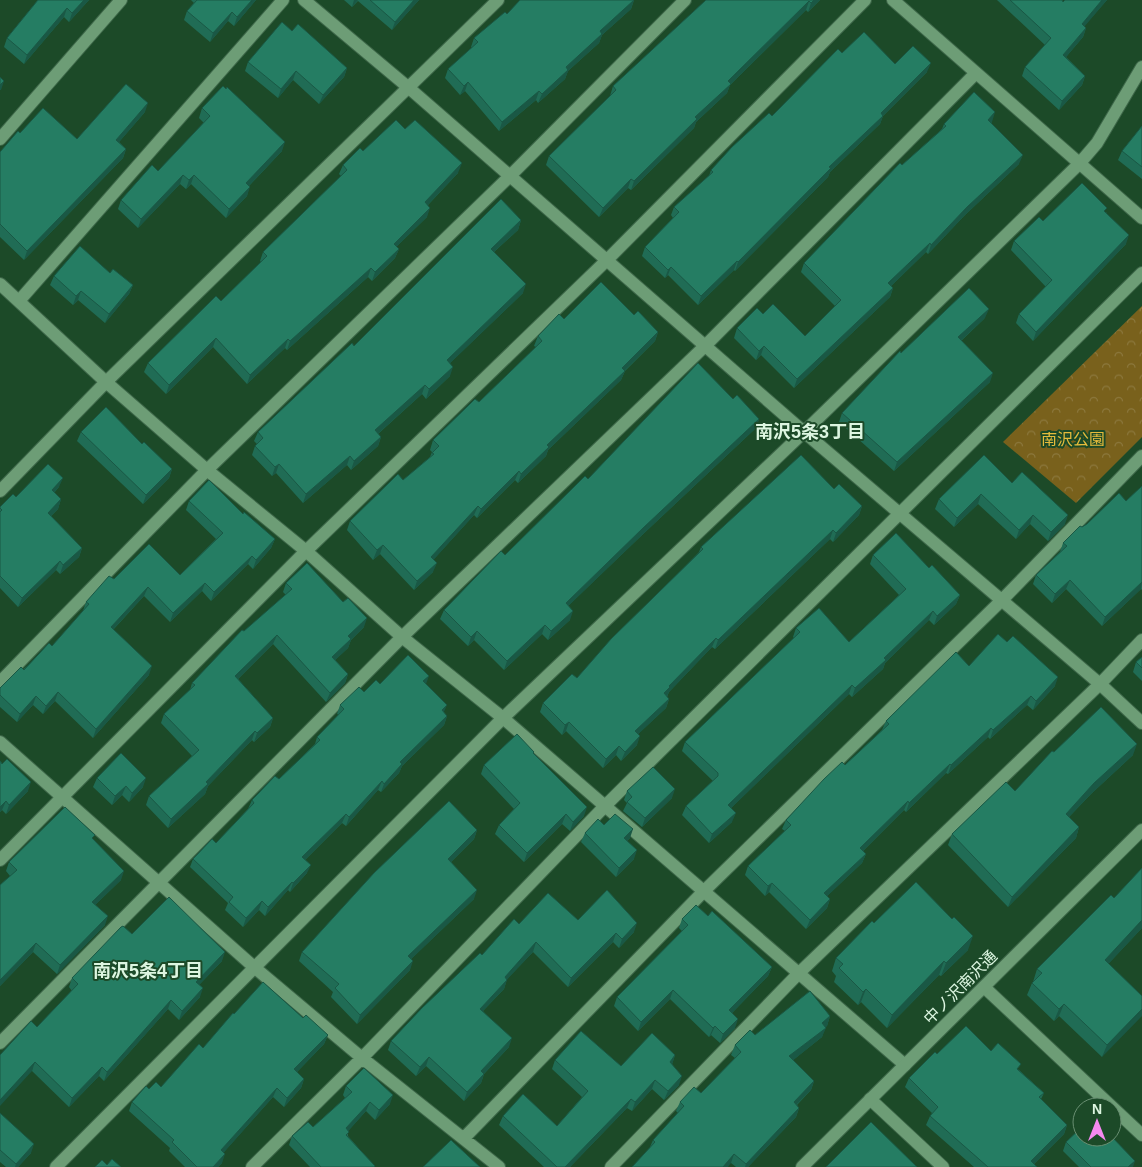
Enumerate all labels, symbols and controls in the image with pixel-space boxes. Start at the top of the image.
district label: 南沢5条3丁目 [755,422,865,442]
park label: 南沢公園 [1041,431,1105,448]
street label: 中ノ沢南沢通 [920,947,1000,1027]
district label: 南沢5条4丁目 [93,961,203,981]
north arrow [1072,1097,1122,1147]
text: N [1092,1101,1102,1117]

